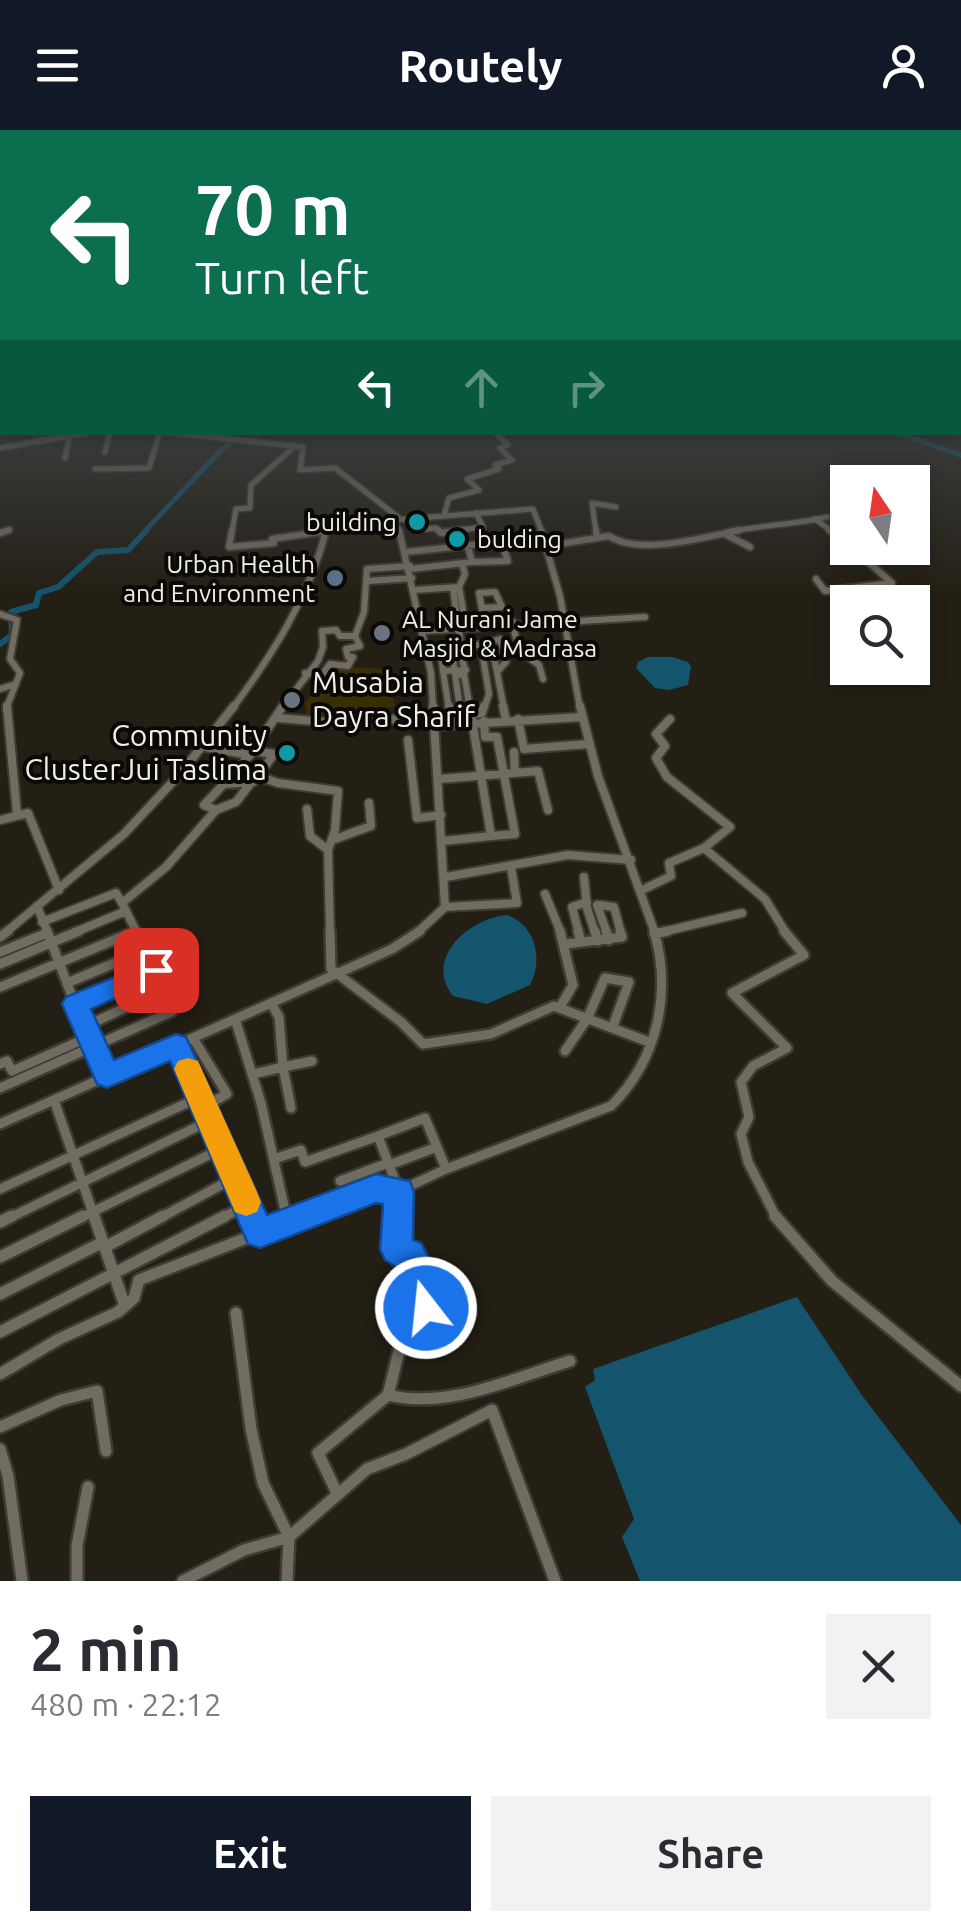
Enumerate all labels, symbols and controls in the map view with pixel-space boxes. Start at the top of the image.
icon: menu [30,38,85,93]
icon: person [876,38,931,93]
text: Routely [399,40,562,91]
icon: left [30,170,160,300]
text: 70 m [195,170,351,248]
text: Turn left [195,252,369,303]
icon: left [349,360,404,415]
icon: ahead [454,360,509,415]
icon: right [559,360,614,415]
north arrow [830,465,930,565]
map controls [830,465,930,685]
place label: building [306,508,397,536]
marker: building [406,511,428,533]
place label: bulding [477,525,562,553]
marker: bulding [446,528,468,550]
place label: Urban Health and Environment [123,550,315,607]
marker: Urban Health and Environment [324,567,346,589]
button: search [830,585,930,685]
place label: AL Nurani Jame Masjid & Madrasa [402,605,597,662]
marker: AL Nurani Jame Masjid & Madrasa [371,622,393,644]
place label: Musabia Dayra Sharif [312,665,476,733]
marker: Musabia Dayra Sharif [281,689,303,711]
place label: Community ClusterJui Taslima [24,718,267,786]
marker: Community ClusterJui Taslima [276,742,298,764]
pin [114,928,199,1013]
icon: arrive [129,943,184,998]
position arrow [374,1256,478,1360]
button: close [826,1614,931,1719]
text: 2 min [30,1615,182,1682]
text: 480 m · 22:12 [30,1686,222,1722]
button: Exit [30,1796,471,1911]
button: Share [491,1796,931,1911]

